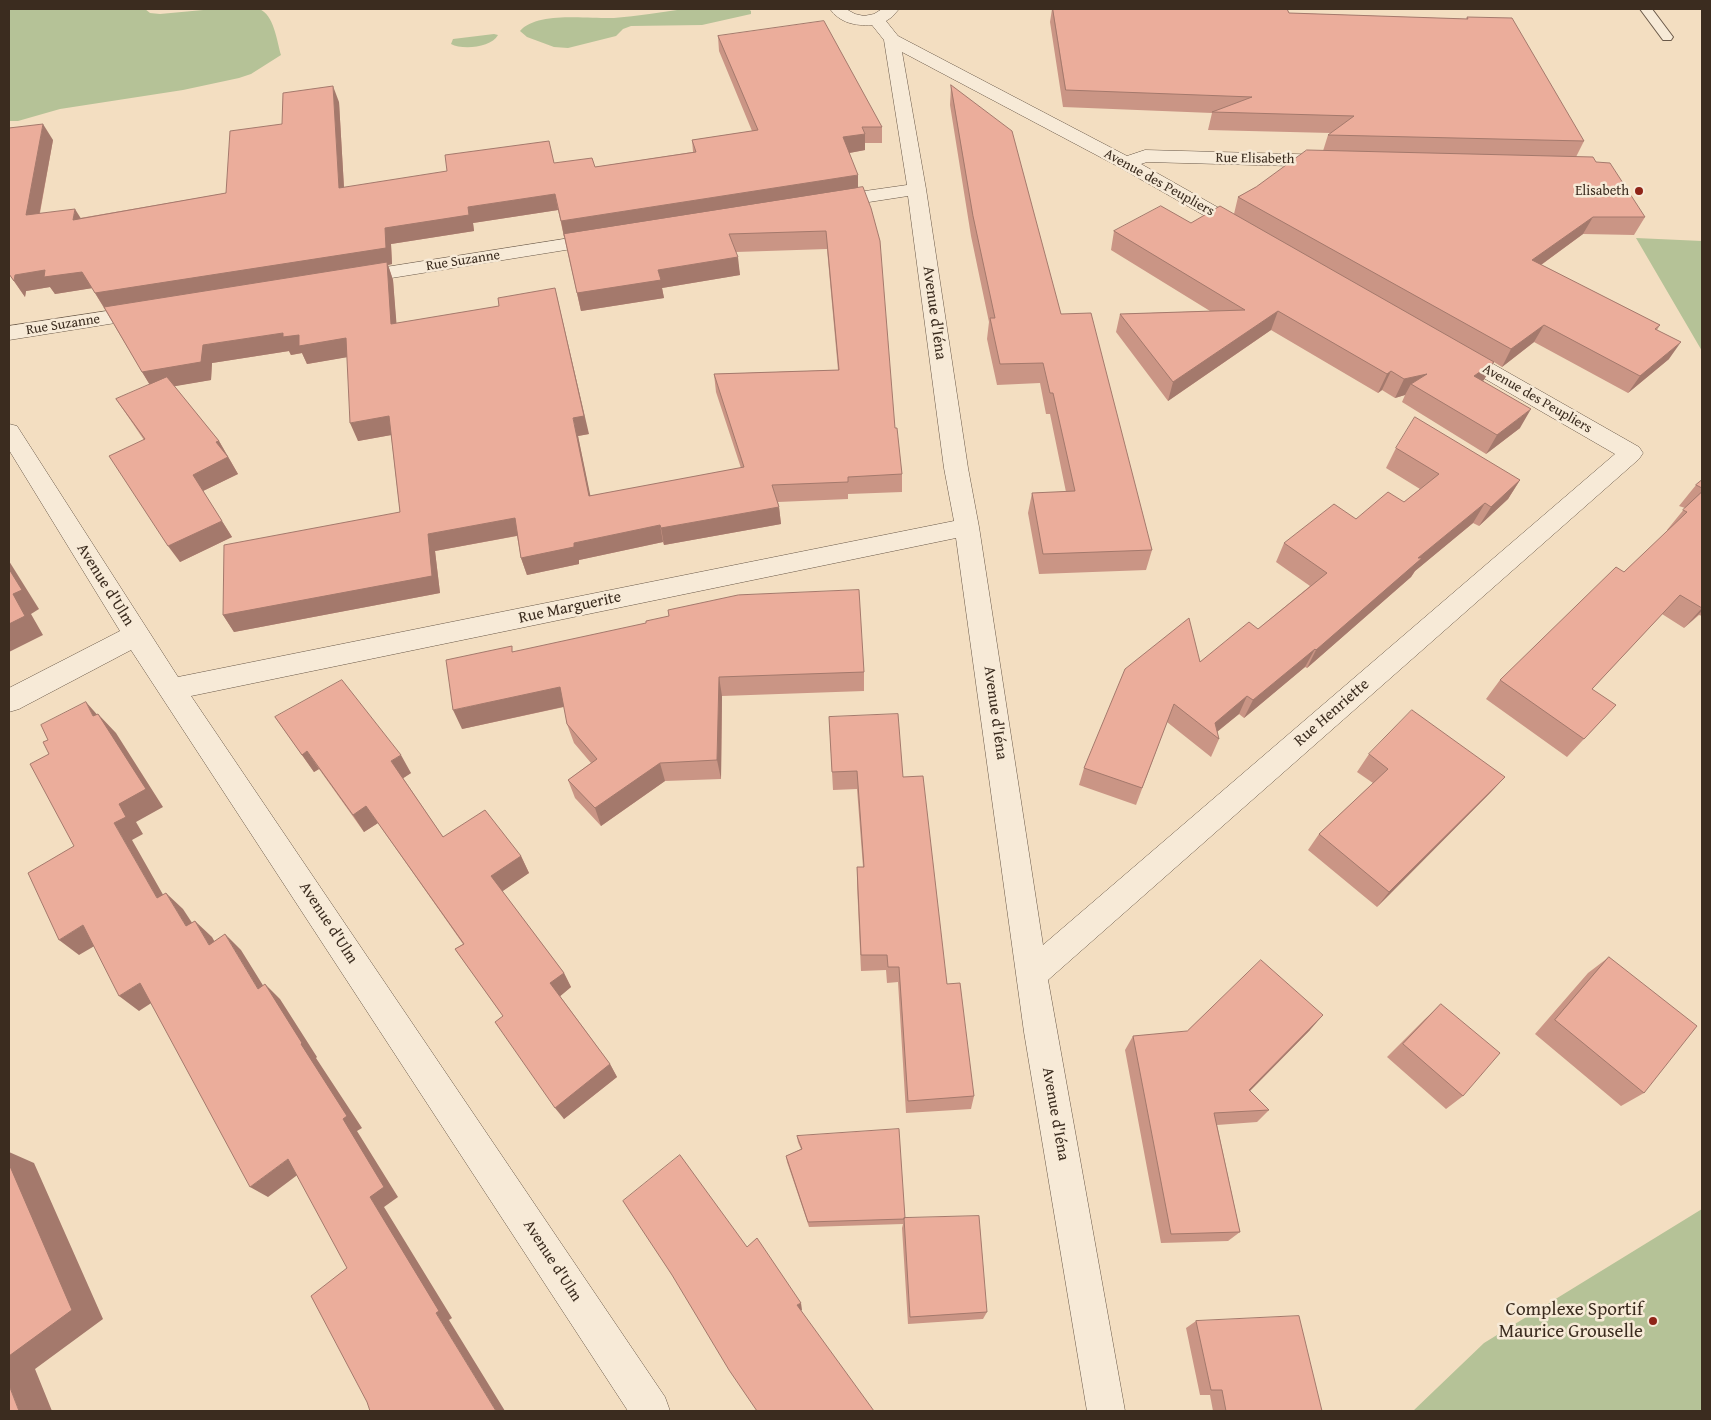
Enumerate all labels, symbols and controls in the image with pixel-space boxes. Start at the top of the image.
street label: Avenue des Peupliers [1101,146,1217,220]
street label: Rue Elisabeth [1215,150,1295,168]
place label: Elisabeth [1575,183,1629,199]
marker: Elisabeth [1633,185,1645,197]
street label: Rue Suzanne [425,247,501,275]
street label: Avenue d'Iéna [918,265,950,361]
street label: Rue Suzanne [25,311,101,339]
street label: Avenue des Peupliers [1479,361,1595,437]
street label: Avenue d'Ulm [72,540,138,630]
street label: Rue Marguerite [517,588,623,628]
street label: Avenue d'Iéna [979,665,1011,761]
street label: Rue Henriette [1290,675,1374,751]
street label: Avenue d'Ulm [295,879,361,967]
street label: Avenue d'Iéna [1037,1066,1073,1162]
street label: Avenue d'Ulm [519,1217,585,1305]
place label: Complexe Sportif Maurice Grouselle [1499,1299,1643,1343]
marker: Complexe Sportif Maurice Grouselle [1647,1315,1659,1327]

